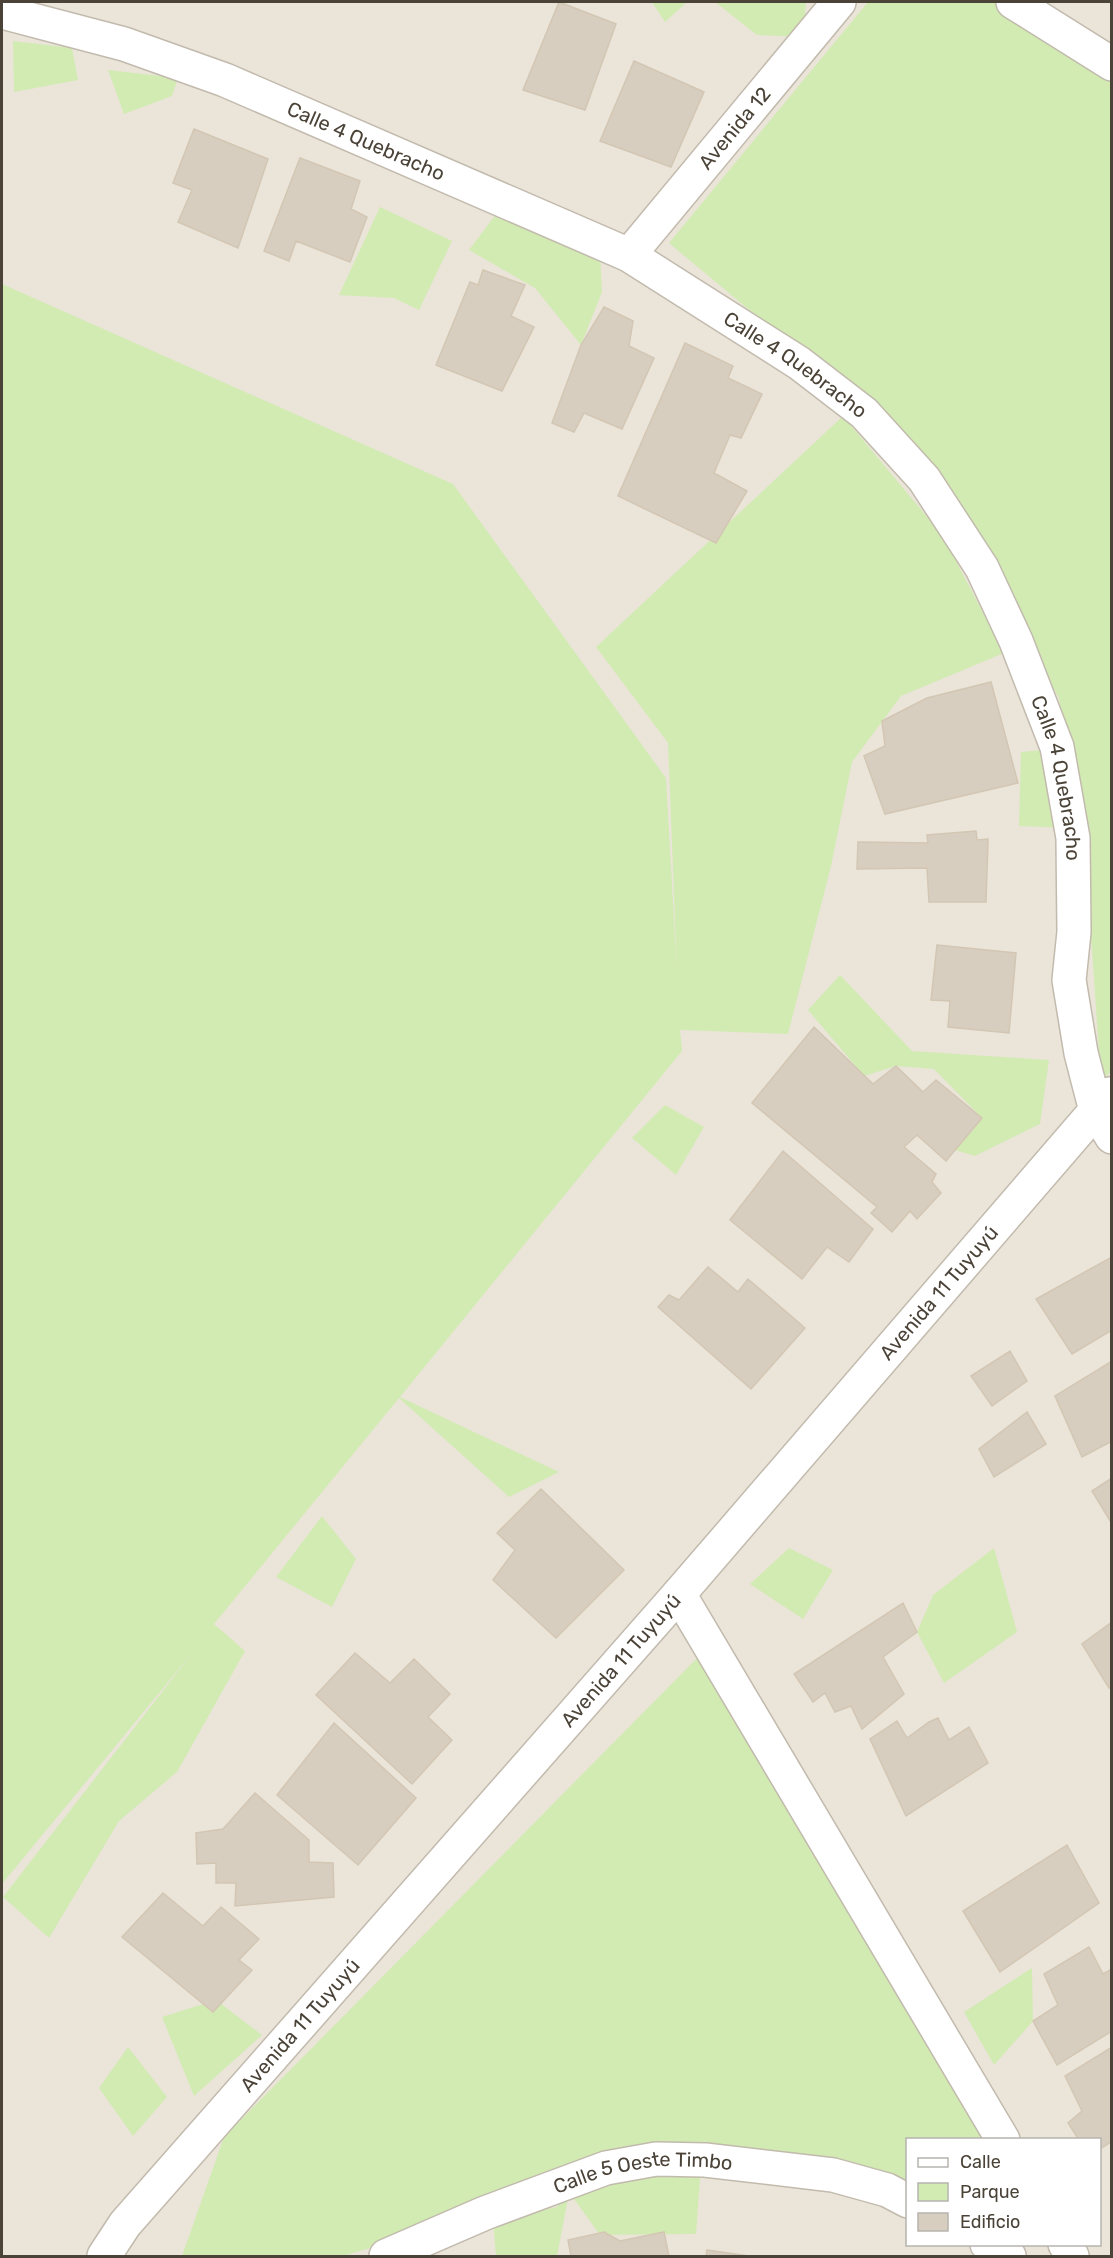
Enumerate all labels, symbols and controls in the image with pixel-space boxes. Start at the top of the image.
street label: Avenida 12 [693,82,776,174]
street label: Calle 4 Quebracho [283,96,449,186]
street label: Calle 4 Quebracho [719,306,872,423]
street label: Calle 4 Quebracho [1026,692,1085,861]
street label: Avenida 11 Tuyuyú [874,1221,1003,1365]
street label: Avenida 11 Tuyuyú [556,1589,686,1732]
street label: Avenida 11 Tuyuyú [235,1954,365,2097]
legend [906,2138,1101,2246]
street label: Calle 5 Oeste Timbo [550,2147,734,2199]
text: Calle [960,2151,1001,2173]
text: Parque [960,2181,1020,2203]
text: Edificio [960,2211,1020,2233]

